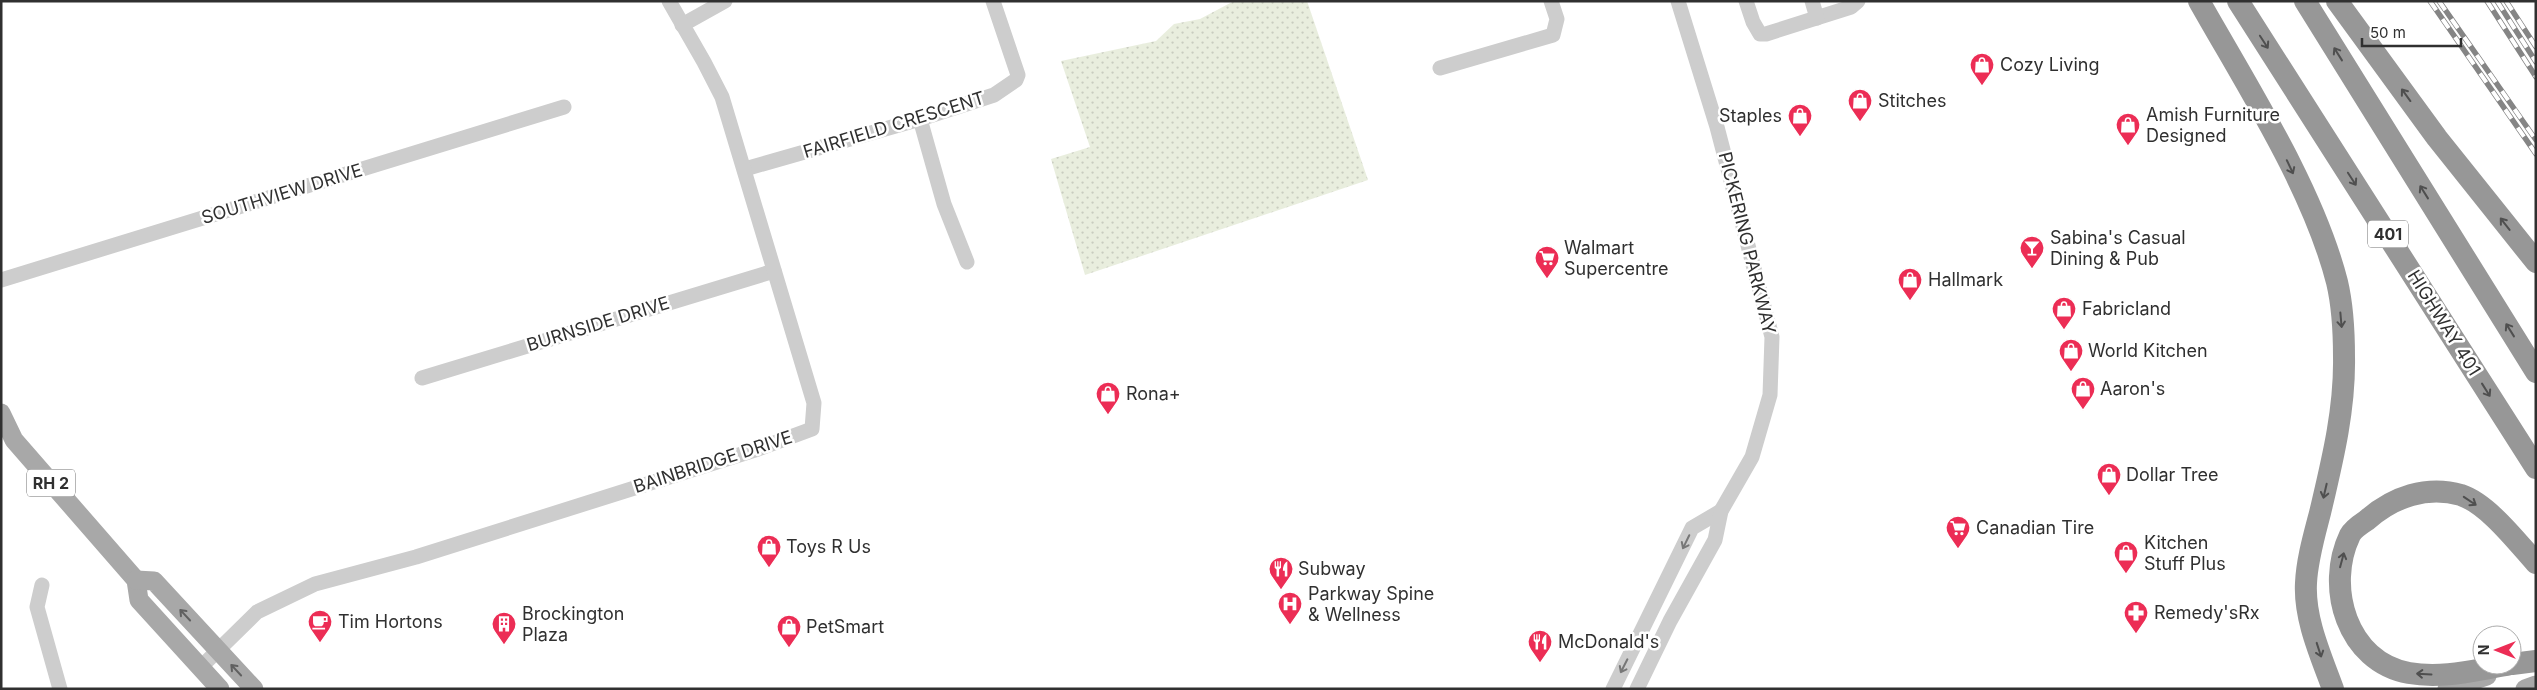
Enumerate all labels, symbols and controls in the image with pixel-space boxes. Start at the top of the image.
scale bar [2362,15,2461,47]
text: 50 m [2370,23,2406,42]
one-way arrow [2259,35,2269,49]
one-way arrow [2333,48,2343,62]
shop icon: Cozy Living [1969,52,1995,86]
place label: Cozy Living [2000,54,2099,75]
street label: FAIRFIELD CRESCENT [801,87,987,162]
shop icon: Stitches [1847,88,1873,122]
one-way arrow [2401,88,2411,102]
place label: Stitches [1878,90,1946,111]
shop icon: Staples [1787,103,1813,137]
place label: Amish Furniture Designed [2146,104,2280,146]
place label: Staples [1719,105,1782,126]
shop icon: Amish Furniture Designed [2115,112,2141,146]
street label: PICKERING PARKWAY [1715,150,1780,336]
street label: SOUTHVIEW DRIVE [199,159,365,228]
one-way arrow [2286,159,2296,174]
one-way arrow [2348,171,2358,185]
one-way arrow [2419,186,2429,200]
one-way arrow [2500,218,2511,231]
road number: 401 [2368,220,2408,248]
place label: Sabina's Casual Dining & Pub [2050,227,2186,269]
bar icon: Sabina's Casual Dining & Pub [2019,235,2045,269]
place label: Walmart Supercentre [1564,237,1668,279]
supermarket icon: Walmart Supercentre [1534,245,1560,279]
street label: HIGHWAY 401 [2404,266,2485,379]
shop icon: Hallmark [1897,267,1923,301]
place label: Hallmark [1928,269,2003,290]
street label: BURNSIDE DRIVE [524,292,672,355]
shop icon: Fabricland [2051,296,2077,330]
place label: Fabricland [2082,298,2171,319]
one-way arrow [2336,311,2346,327]
one-way arrow [2505,324,2515,338]
shop icon: World Kitchen [2058,338,2084,372]
place label: World Kitchen [2088,340,2208,361]
shop icon: Aaron's [2070,376,2096,410]
place label: Aaron's [2100,378,2165,399]
shop icon: Rona+ [1095,381,1121,415]
one-way arrow [2482,382,2492,396]
place label: Rona+ [1126,383,1181,404]
street label: BAINBRIDGE DRIVE [631,426,795,497]
shop icon: Dollar Tree [2096,462,2122,496]
place label: Dollar Tree [2126,464,2219,485]
road number: RH 2 [27,469,75,496]
one-way arrow [2320,483,2329,499]
one-way arrow [2463,496,2477,506]
supermarket icon: Canadian Tire [1945,515,1971,549]
place label: Canadian Tire [1976,517,2094,538]
place label: Kitchen Stuff Plus [2144,532,2226,574]
shop icon: Toys R Us [756,534,782,568]
one-way arrow [1680,534,1690,549]
place label: Toys R Us [786,536,871,557]
shop icon: Kitchen Stuff Plus [2113,540,2139,574]
one-way arrow [2338,552,2347,568]
restaurant icon: Subway [1268,556,1294,590]
place label: Subway [1298,558,1366,579]
place label: Parkway Spine & Wellness [1308,583,1434,625]
hospital icon: Parkway Spine & Wellness [1277,591,1303,625]
pharmacy icon: Remedy'sRx [2123,600,2149,634]
place label: Remedy'sRx [2154,602,2260,623]
place label: Brockington Plaza [522,603,624,645]
one-way arrow [179,608,191,621]
cafe icon: Tim Hortons [307,609,333,643]
place label: Tim Hortons [338,611,443,632]
building icon: Brockington Plaza [491,611,517,645]
shop icon: PetSmart [776,614,802,648]
place label: PetSmart [806,616,884,637]
north arrow [2472,625,2522,675]
restaurant icon: McDonald's [1527,629,1553,663]
place label: McDonald's [1558,631,1659,652]
one-way arrow [2315,642,2324,658]
text: N [2475,645,2492,655]
one-way arrow [1619,658,1628,673]
one-way arrow [230,663,242,676]
one-way arrow [2416,670,2432,679]

